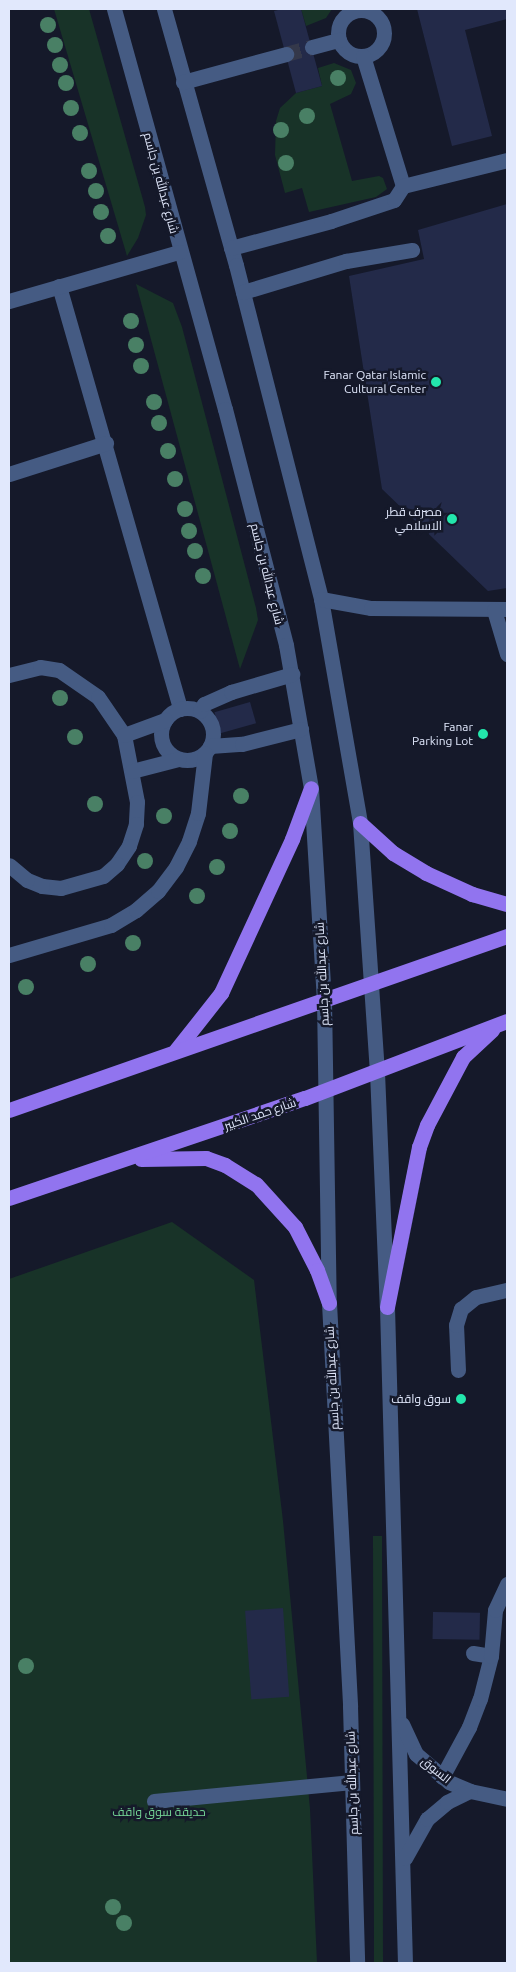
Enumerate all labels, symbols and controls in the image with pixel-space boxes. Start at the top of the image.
street label: شارع عبدالله بن جاسم [141,131,181,235]
place label: Fanar Qatar Islamic Cultural Center [324,368,426,396]
marker: Fanar Qatar Islamic Cultural Center [430,376,442,388]
place label: مصرف قطر الاسلامي [386,505,442,533]
marker: مصرف قطر الاسلامي [446,513,458,525]
street label: شارع عبدالله بن جاسم [247,522,287,626]
place label: Fanar Parking Lot [412,720,473,748]
marker: Fanar Parking Lot [477,728,489,740]
street label: شارع عبدالله بن جاسم [312,922,332,1026]
street label: شارع حمد الكبير [222,1095,298,1133]
street label: شارع عبدالله بن جاسم [322,1326,342,1430]
place label: سوق واقف [391,1392,451,1406]
marker: سوق واقف [455,1393,467,1405]
street label: شارع عبدالله بن جاسم [343,1731,361,1835]
street label: السوق [418,1754,454,1786]
park label: حديقة سوق واقف [112,1805,206,1819]

